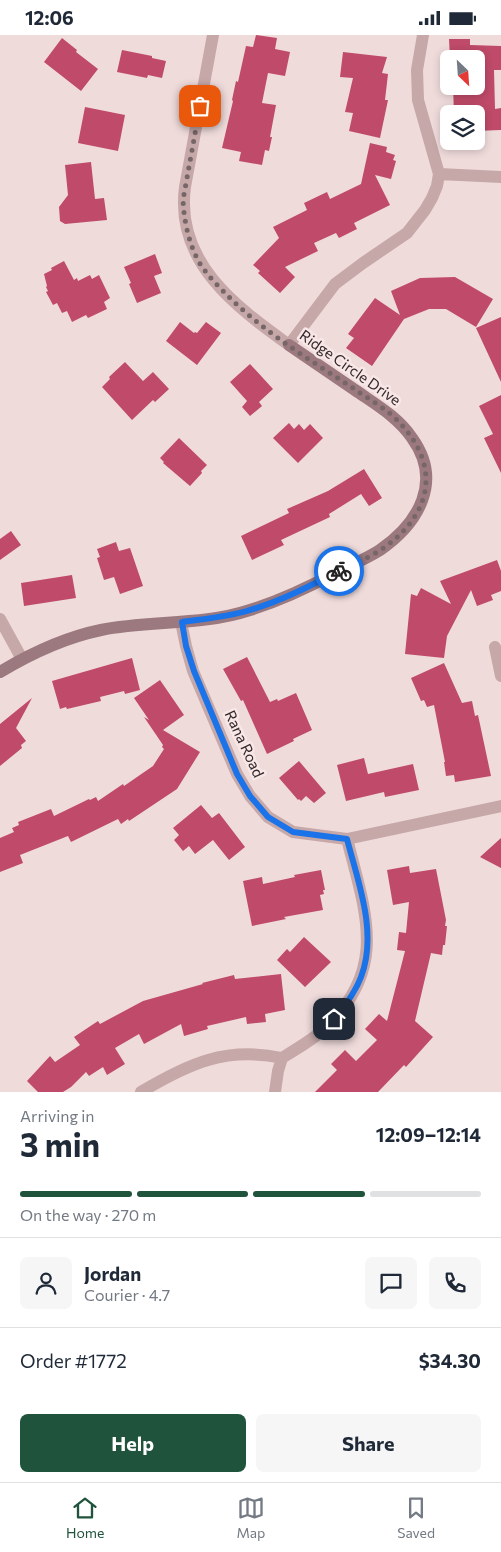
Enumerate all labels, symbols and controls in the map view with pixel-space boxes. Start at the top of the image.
text: 12:06 [25,6,74,29]
north arrow [440,50,485,95]
map controls [440,50,485,150]
pin [179,85,221,127]
icon: bag [186,92,214,120]
button: layers [440,105,485,150]
street label: Ridge Circle Drive [296,326,405,409]
courier [314,546,364,596]
icon: bike [325,557,353,585]
street label: Rana Road [221,707,268,780]
pin [313,998,355,1040]
icon: home [320,1005,348,1033]
text: Arriving in [20,1106,94,1125]
text: 12:09–12:14 [376,1123,481,1146]
text: 3 min [20,1124,100,1164]
text: On the way · 270 m [20,1205,156,1224]
button: person [20,1257,72,1309]
button: chat [365,1257,417,1309]
button: phone [429,1257,481,1309]
text: Jordan [84,1262,141,1285]
text: Courier · 4.7 [84,1285,170,1304]
text: Order #1772 [20,1349,127,1372]
text: $34.30 [419,1349,481,1372]
button: Help [20,1414,246,1472]
button: Share [256,1414,481,1472]
tab: Home [66,1494,104,1541]
tab: Map [236,1494,265,1541]
tab: Saved [397,1494,435,1541]

